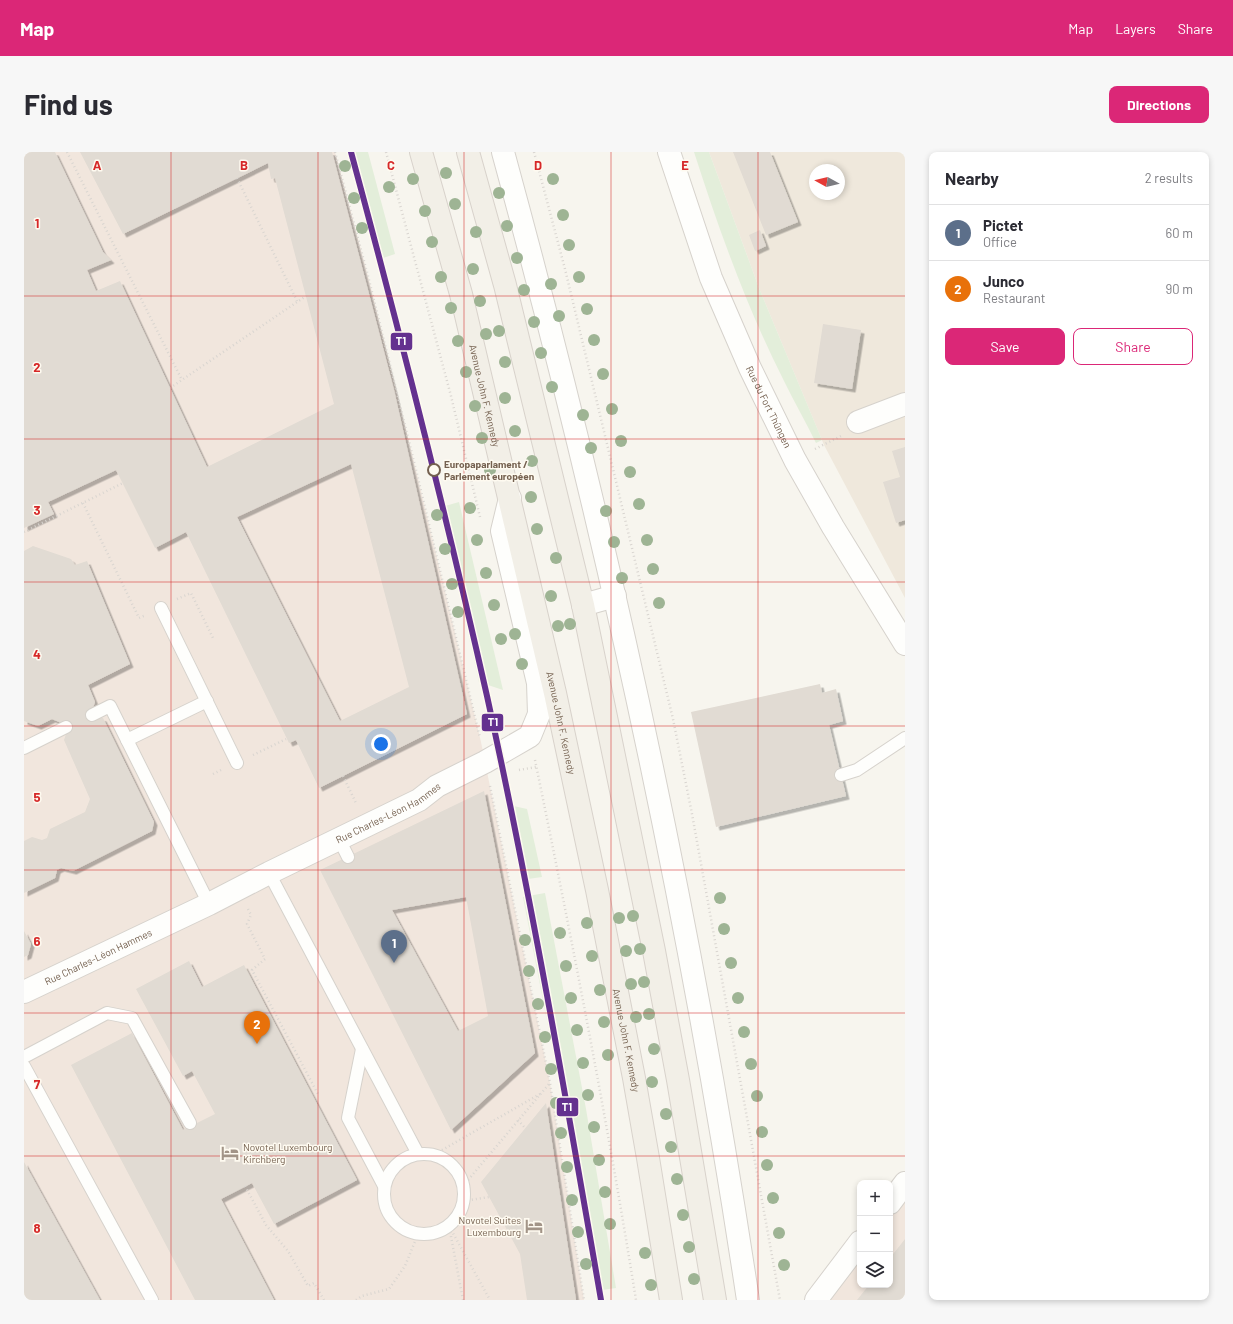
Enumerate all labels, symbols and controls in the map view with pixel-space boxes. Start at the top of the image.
text: Map [20,17,54,40]
text: Map [1068,20,1093,37]
text: Layers [1115,20,1156,37]
text: Share [1178,20,1213,37]
button: Directions [1109,86,1209,123]
text: Find us [24,87,113,121]
text: A [93,157,102,173]
text: B [240,157,248,173]
text: C [387,157,395,173]
text: D [534,157,542,173]
text: E [681,157,689,173]
north arrow [809,164,845,200]
text: Nearby [945,168,999,188]
text: 2 results [1145,170,1193,186]
text: 1 [35,215,39,231]
text: Pictet [983,216,1023,234]
text: 1 [956,225,960,241]
text: 60 m [1166,225,1193,241]
text: Office [983,234,1017,250]
text: Junco [983,272,1024,290]
text: 2 [954,281,962,297]
text: 90 m [1166,281,1193,297]
text: Restaurant [983,290,1045,306]
button: Save [945,328,1065,365]
button: Share [1073,328,1193,365]
line badge: T1 [390,332,413,351]
text: T1 [396,334,406,347]
street label: Avenue John F. Kennedy [467,343,503,449]
text: 2 [33,359,41,375]
street label: Rue du Fort Thüngen [744,364,794,450]
place label: Europaparlament / Parlement européen [444,458,534,482]
marker: Europaparlament / Parlement européen [427,463,441,477]
text: 3 [33,502,41,518]
text: 4 [33,646,41,662]
street label: Avenue John F. Kennedy [544,670,578,776]
line badge: T1 [481,713,504,732]
text: T1 [488,715,498,728]
your location [371,734,391,754]
street label: Rue Charles-Léon Hammes [334,779,442,846]
text: 5 [33,789,41,805]
street label: Rue Charles-Léon Hammes [42,926,154,987]
pin: 1 [381,930,407,963]
text: 6 [34,933,41,949]
street label: Avenue John F. Kennedy [611,988,642,1093]
pin: 2 [244,1011,270,1044]
text: 7 [34,1076,41,1092]
line badge: T1 [556,1097,579,1117]
text: T1 [562,1100,572,1113]
place label: Novotel Luxembourg Kirchberg [243,1141,332,1165]
hotel icon: Novotel Luxembourg Kirchberg [220,1143,240,1163]
map controls [857,1180,893,1288]
button: + [857,1180,893,1216]
place label: Novotel Suites Luxembourg [459,1214,521,1238]
hotel icon: Novotel Suites Luxembourg [524,1216,544,1236]
button: − [857,1216,893,1252]
text: 8 [33,1220,41,1236]
button: layers [857,1252,893,1288]

